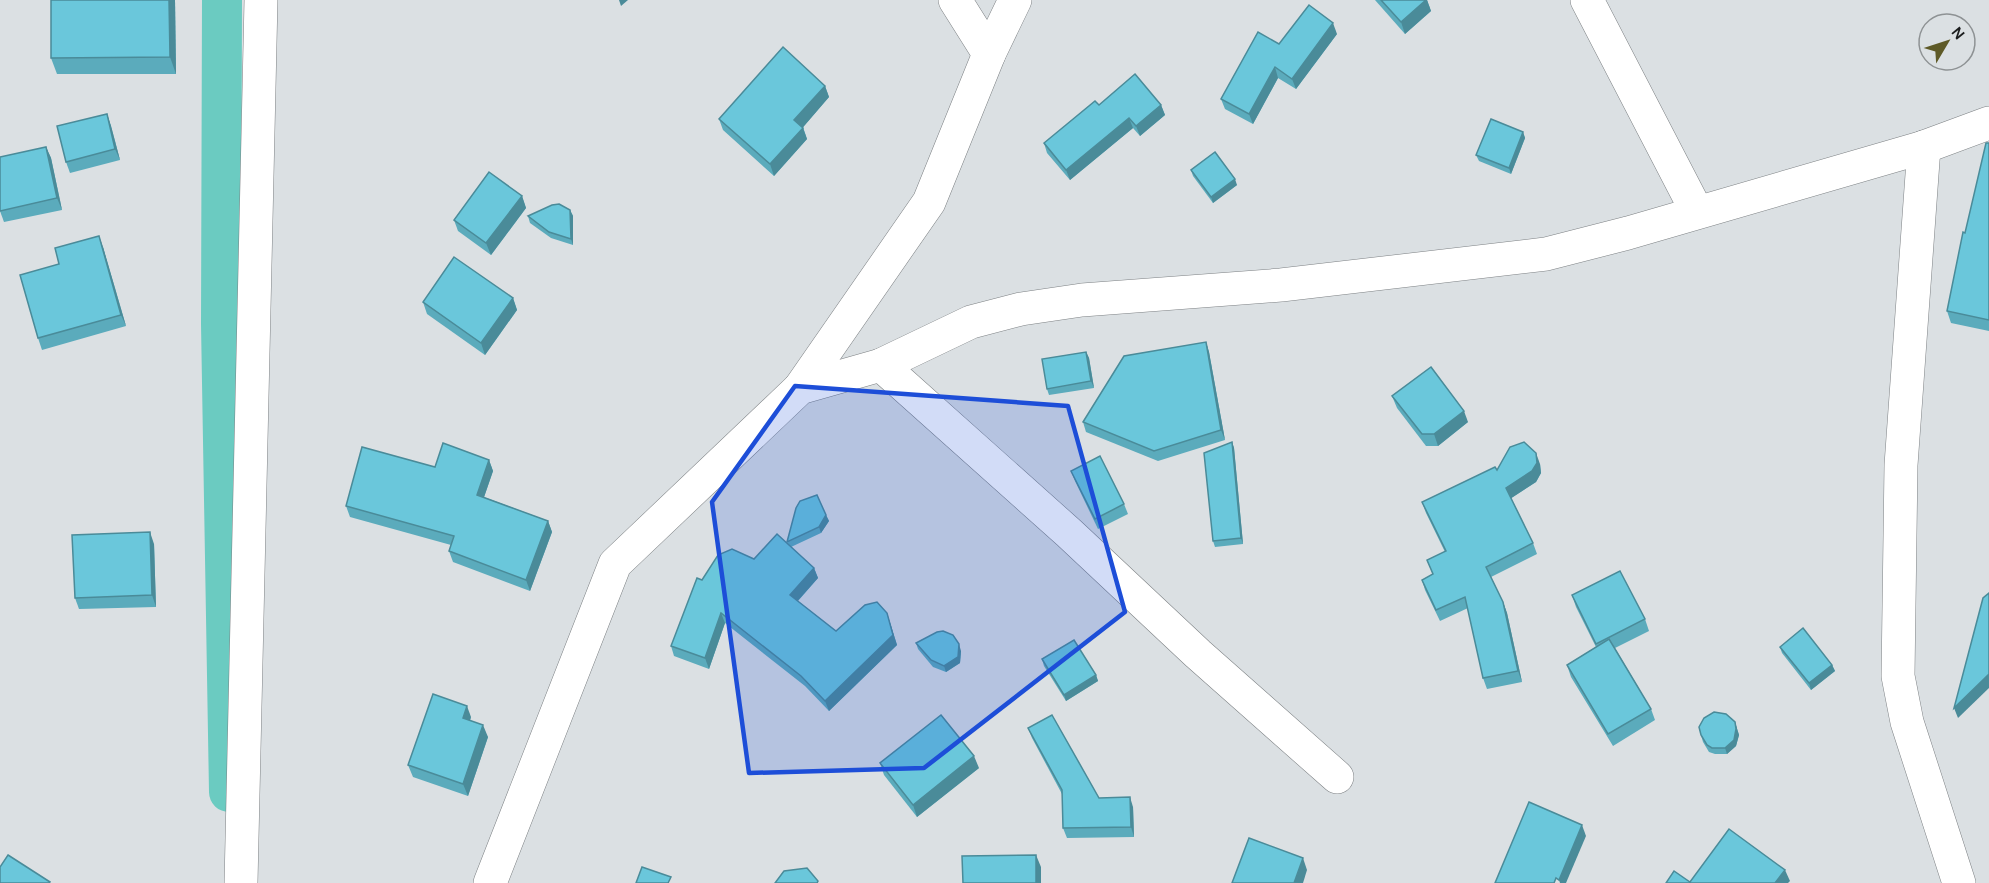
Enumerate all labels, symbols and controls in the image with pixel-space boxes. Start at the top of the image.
north arrow [1917,12,1977,72]
text: N [1947,22,1969,43]

